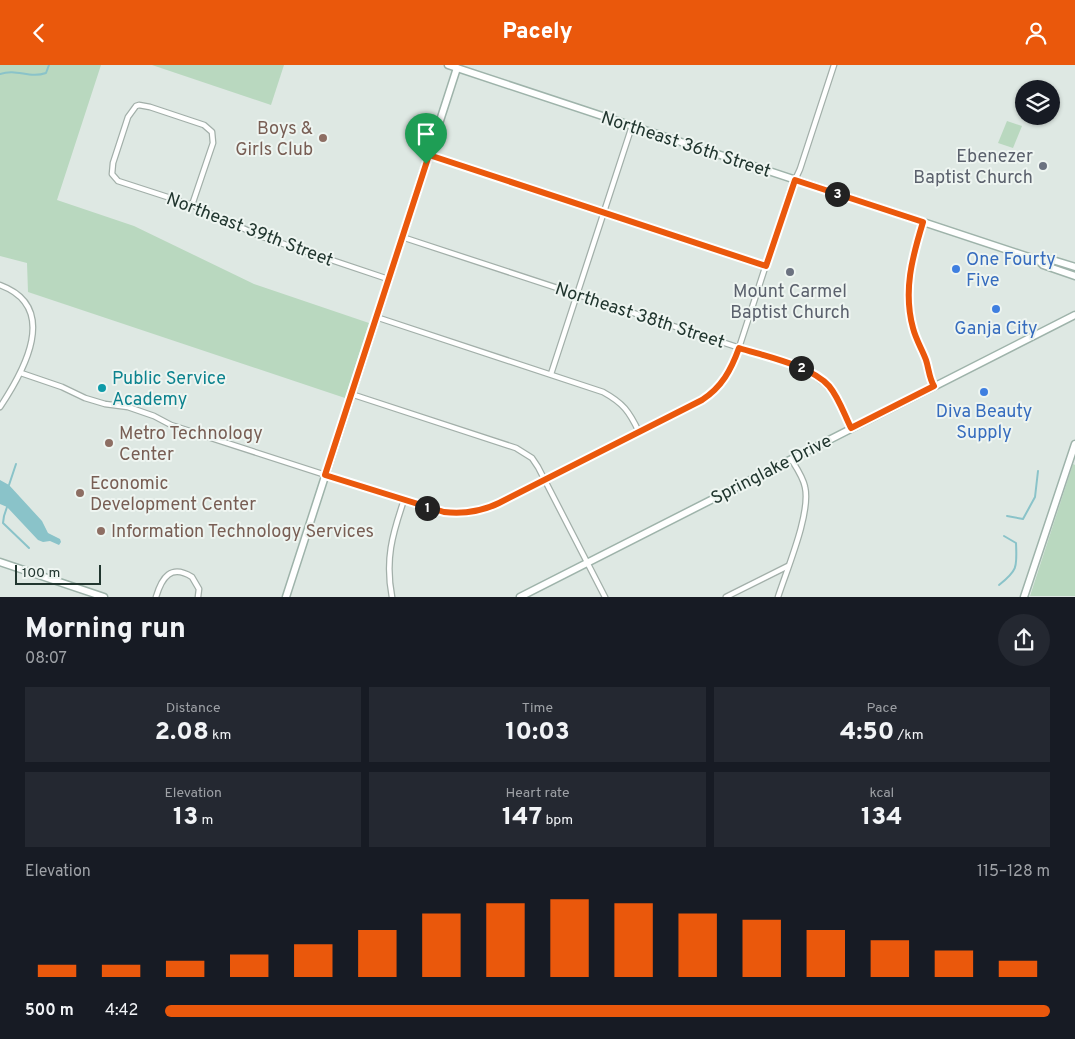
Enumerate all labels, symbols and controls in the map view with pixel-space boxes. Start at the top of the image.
icon: back [25,19,53,47]
text: Pacely [503,19,572,46]
icon: person [1022,19,1050,47]
map controls [1015,80,1060,125]
button: layers [1015,80,1060,125]
street label: Northeast 36th Street [598,107,773,184]
pin [405,113,447,164]
place label: Boys & Girls Club [235,118,313,162]
icon: arrive [412,120,440,148]
marker: Boys & Girls Club [317,132,329,144]
place label: Ebenezer Baptist Church [913,146,1033,190]
marker: Ebenezer Baptist Church [1037,160,1049,172]
pin: 3 [824,181,850,207]
text: 3 [833,186,842,203]
street label: Northeast 39th Street [163,188,336,273]
place label: One Fourty Five [966,249,1056,293]
marker: One Fourty Five [950,263,962,275]
marker: Mount Carmel Baptist Church [784,266,796,278]
street label: Northeast 38th Street [552,278,727,355]
place label: Mount Carmel Baptist Church [730,281,850,325]
marker: Ganja City [990,303,1002,315]
place label: Ganja City [954,318,1038,341]
pin: 2 [788,355,814,381]
text: 2 [797,360,806,377]
place label: Public Service Academy [112,368,226,412]
marker: Public Service Academy [96,382,108,394]
marker: Diva Beauty Supply [978,386,990,398]
place label: Diva Beauty Supply [936,401,1032,445]
place label: Metro Technology Center [119,423,263,467]
street label: Springlake Drive [707,430,836,511]
marker: Metro Technology Center [103,437,115,449]
place label: Economic Development Center [90,473,256,517]
marker: Economic Development Center [74,487,86,499]
pin: 1 [414,495,440,521]
text: 1 [425,500,430,517]
place label: Information Technology Services [111,521,374,544]
marker: Information Technology Services [95,525,107,537]
scale bar [15,562,101,585]
text: 100 m [22,565,60,582]
text: Morning run [25,612,186,648]
button: share [998,614,1050,666]
text: 08:07 [25,649,67,669]
text: Distance [166,700,221,717]
text: Time [522,700,553,717]
text: Pace [866,700,897,717]
text: 2.08 [155,717,209,749]
text: 10:03 [505,717,570,749]
text: 4:50 [840,717,894,749]
text: km [209,727,231,744]
text: /km [894,727,924,744]
text: Elevation [164,785,222,802]
text: Heart rate [505,785,570,802]
text: kcal [869,785,894,802]
text: 13 [173,802,198,834]
text: 147 [502,802,542,834]
text: 134 [861,802,903,834]
text: m [198,812,213,829]
text: bpm [542,812,573,829]
text: Elevation [25,862,91,882]
text: 115–128 m [977,862,1050,882]
text: 500 m [25,1001,74,1021]
text: 4:42 [105,1001,138,1021]

